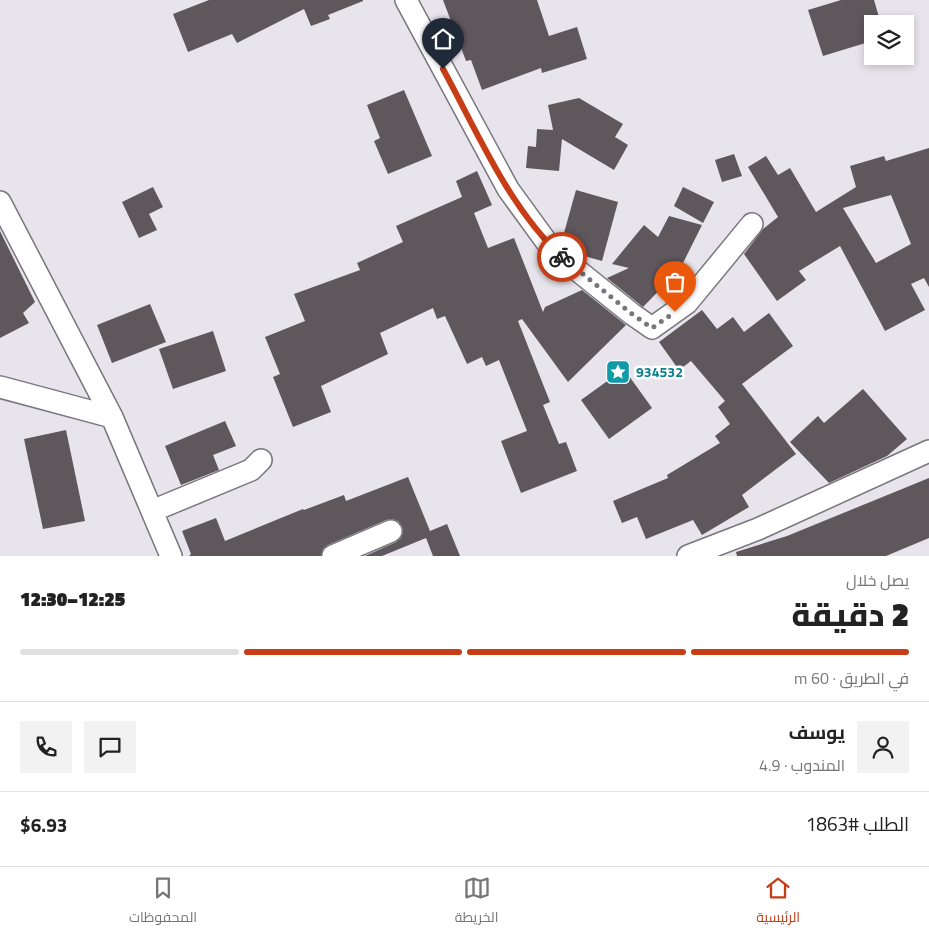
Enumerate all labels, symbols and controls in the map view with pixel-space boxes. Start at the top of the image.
map controls [864,15,914,65]
button: layers [864,15,914,65]
pin [422,18,464,69]
icon: home [429,25,457,53]
courier [537,232,587,282]
icon: bike [548,243,576,271]
pin [654,261,696,312]
icon: bag [661,268,689,296]
place icon: 934532 [605,359,631,385]
place label: 934532 [636,361,683,382]
text: يصل خلال [846,568,909,592]
text: 12:25–12:30 [20,584,125,613]
text: 2 دقيقة [792,590,909,638]
text: في الطريق · 60 m [794,666,909,690]
text: يوسف [789,717,845,746]
button: phone [20,721,72,773]
button: chat [84,721,136,773]
button: person [857,721,909,773]
text: المندوب · 4.9 [759,753,845,777]
text: الطلب #1863 [806,809,909,838]
text: $6.93 [20,810,67,839]
tab: المحفوظات [129,874,197,930]
tab: الخريطة [455,874,498,930]
tab: الرئيسية [756,874,800,930]

